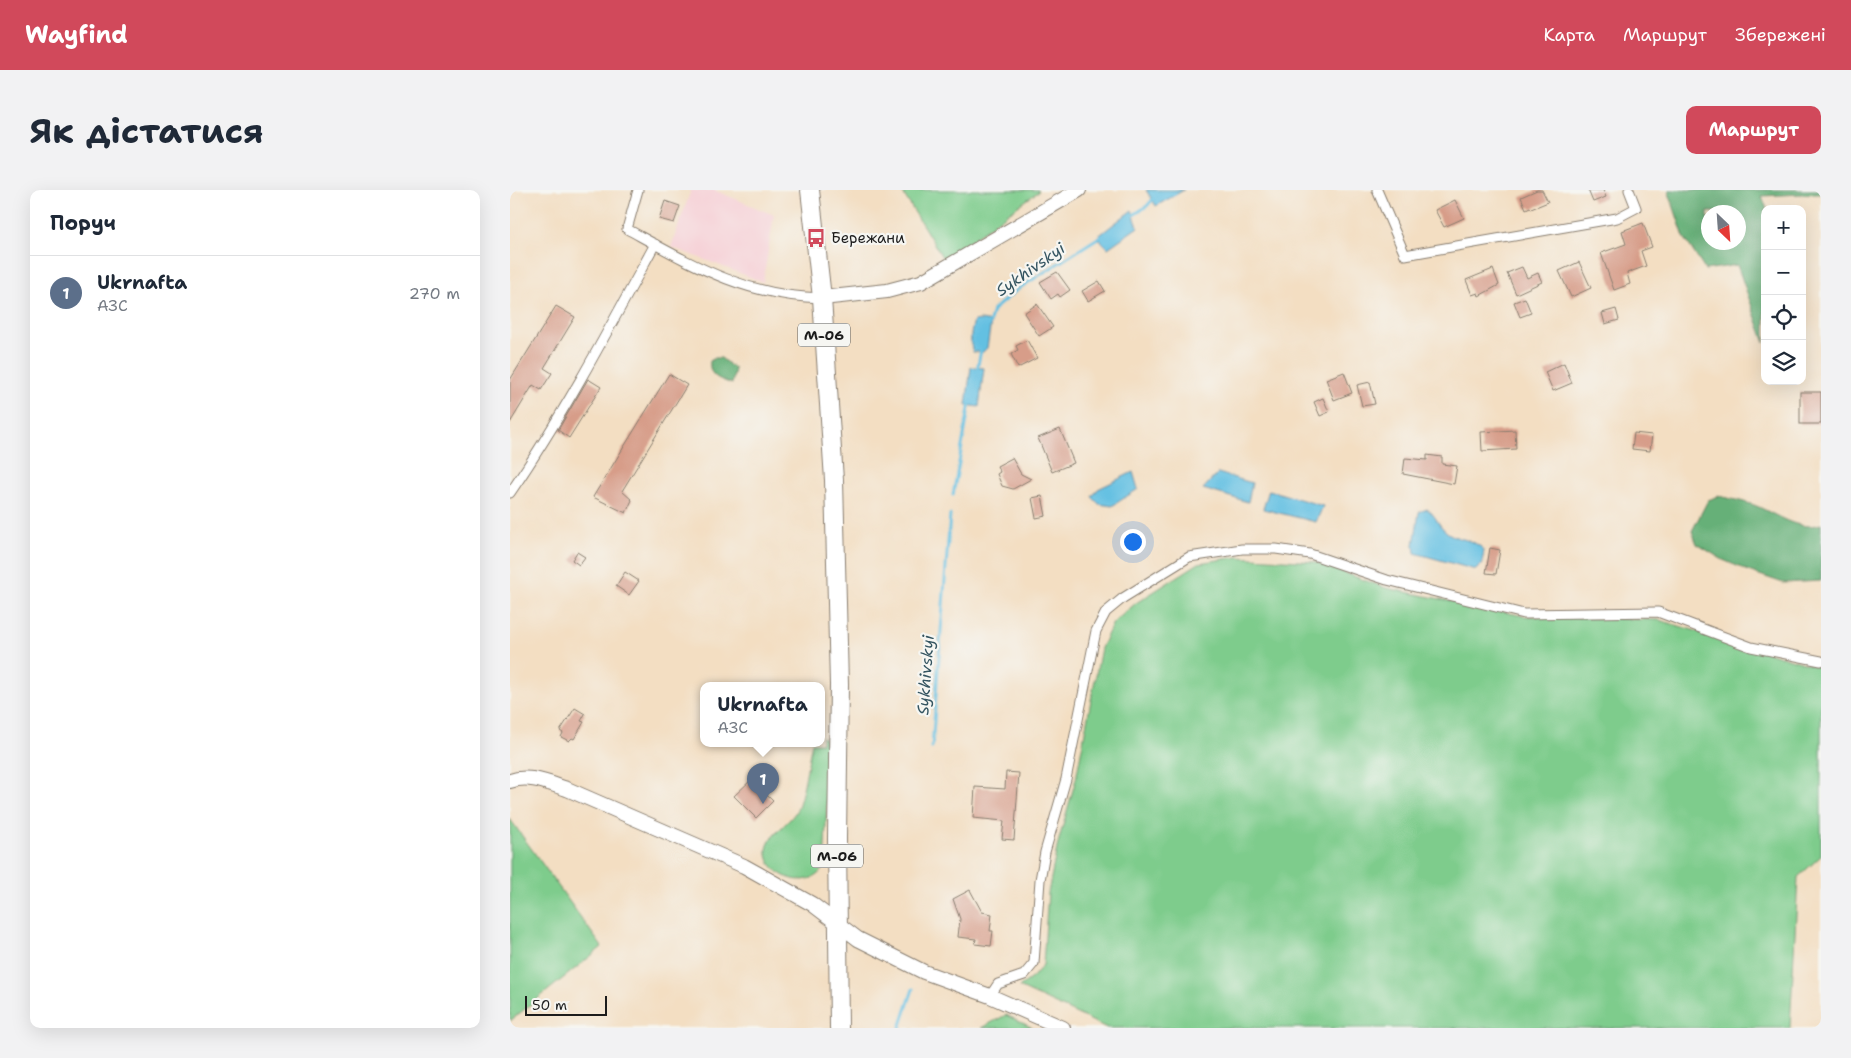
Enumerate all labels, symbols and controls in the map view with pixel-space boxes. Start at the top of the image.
text: Wayfind [25,19,128,51]
text: Карта [1543,23,1595,47]
text: Маршрут [1623,23,1707,47]
text: Збережені [1735,23,1826,47]
button: Маршрут [1686,106,1821,154]
text: Як дістатися [30,107,264,154]
north arrow [1701,205,1746,250]
map controls [1761,205,1806,385]
button: + [1761,205,1806,250]
text: Поруч [50,209,116,237]
bus stop icon: Бережани [805,227,827,249]
place label: Бережани [831,228,905,248]
water label: Sykhivskyi [992,238,1069,301]
button: − [1761,250,1806,295]
text: Ukrnafta [97,270,187,295]
text: 1 [62,283,70,304]
text: 270 m [409,283,460,304]
text: АЗС [97,295,128,316]
button: locate [1761,295,1806,340]
road number: М-06 [798,324,850,346]
button: layers [1761,340,1806,385]
your location [1120,529,1146,555]
water label: Sykhivskyi [912,634,939,716]
popup [700,682,825,747]
text: Ukrnafta [717,692,808,717]
text: АЗС [717,717,748,738]
pin: 1 [747,763,779,804]
road number: М-06 [811,844,863,868]
scale bar [525,993,608,1016]
text: 50 m [532,996,567,1014]

